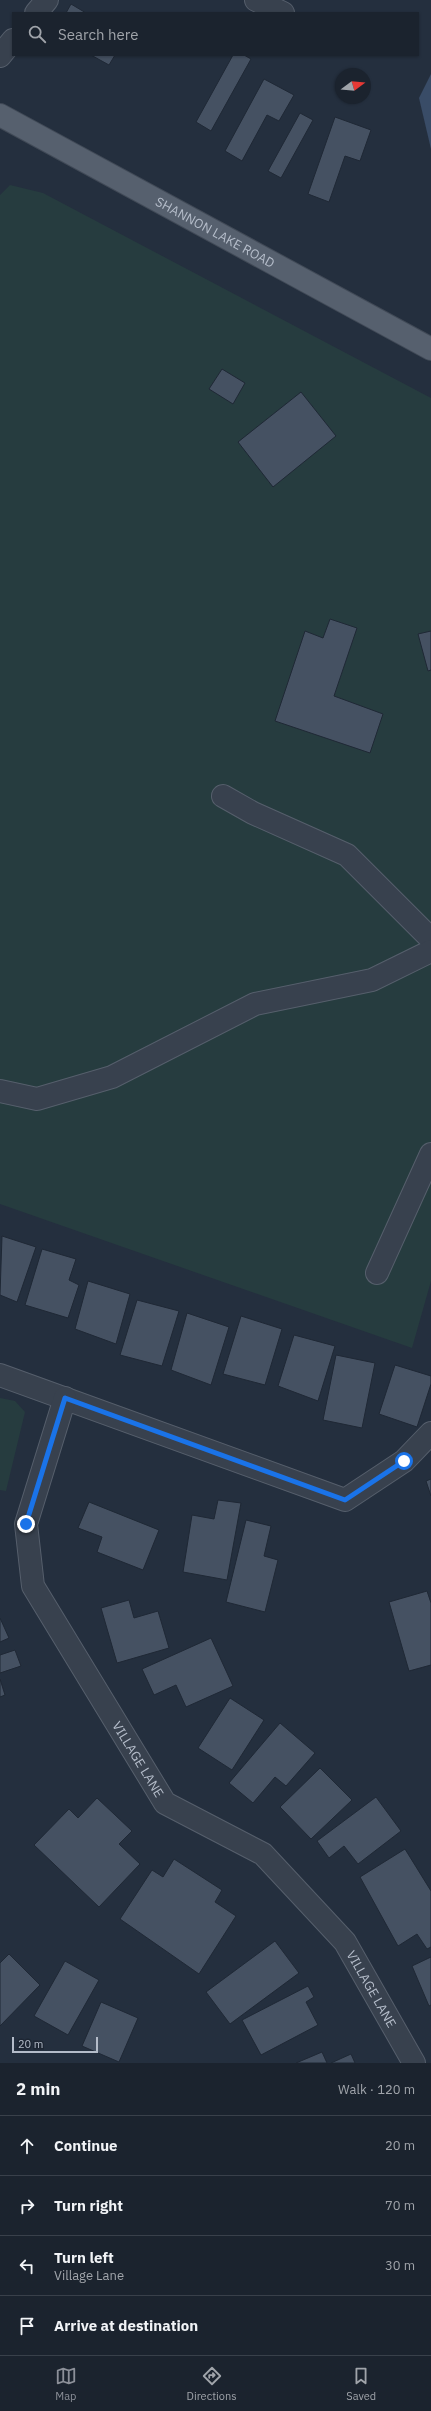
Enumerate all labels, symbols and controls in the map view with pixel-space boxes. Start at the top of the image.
search box [12,12,419,56]
icon: search [26,23,48,45]
text: Search here [58,25,138,44]
north arrow [335,68,371,104]
street label: SHANNON LAKE ROAD [152,193,278,272]
route start [395,1452,413,1470]
route end [17,1515,35,1533]
street label: VILLAGE LANE [108,1718,168,1801]
street label: VILLAGE LANE [343,1947,400,2031]
scale bar [12,2035,98,2054]
text: 20 m [18,2037,43,2051]
text: 2 min [16,2078,60,2100]
text: Walk · 120 m [338,2081,415,2098]
icon: ahead [16,2135,38,2157]
text: Continue [54,2136,118,2155]
text: 20 m [385,2137,415,2154]
icon: right [16,2195,38,2217]
text: Turn right [54,2196,123,2215]
text: 70 m [385,2197,415,2214]
text: Turn left [54,2248,114,2267]
icon: left [16,2255,38,2277]
text: 30 m [385,2257,415,2274]
text: Village Lane [54,2267,124,2284]
icon: arrive [16,2315,38,2337]
text: Arrive at destination [54,2316,198,2335]
tab: Map [55,2365,77,2403]
tab: Directions [187,2365,237,2403]
tab: Saved [346,2365,376,2403]

